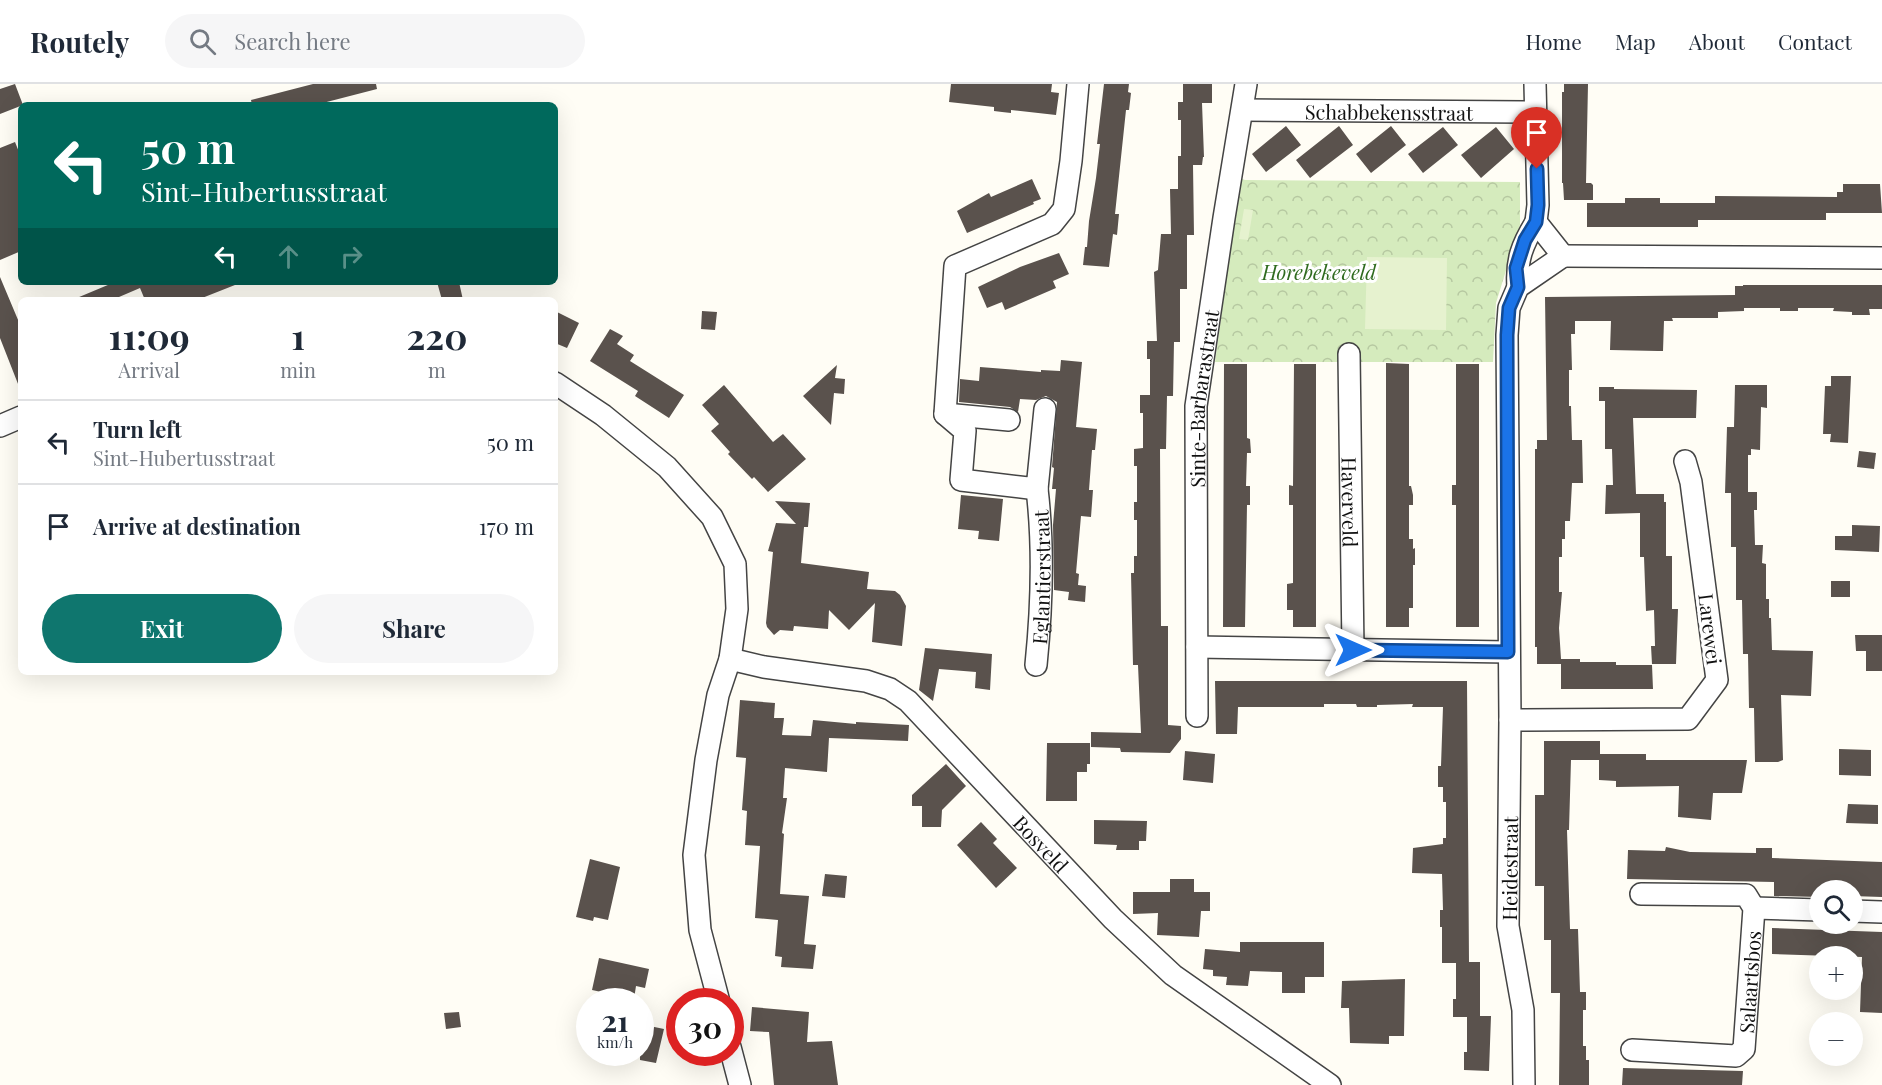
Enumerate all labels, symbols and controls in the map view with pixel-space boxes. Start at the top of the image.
search box [165,14,585,68]
text: Routely [30,23,129,60]
icon: search [186,25,219,58]
text: Search here [234,26,351,56]
text: Home [1526,27,1582,55]
text: Map [1615,27,1656,55]
text: About [1689,27,1745,55]
text: Contact [1778,27,1852,55]
street label: Schabbekensstraat [1305,97,1474,125]
pin [1511,107,1562,169]
icon: arrive [1520,116,1553,149]
text: 50 m [141,119,235,175]
icon: left [42,126,120,204]
text: Sint-Hubertusstraat [141,173,387,209]
icon: left [209,240,242,273]
icon: ahead [272,240,305,273]
icon: right [335,240,368,273]
park label: Horebekeveld [1261,258,1377,285]
street label: Sinte-Barbarastraat [1182,307,1224,487]
text: 11:09 [109,311,190,359]
text: 1 [291,311,305,359]
text: 220 [407,311,467,359]
text: Arrival [118,356,180,383]
text: min [280,356,316,383]
text: m [428,356,446,383]
text: Turn left [93,414,182,444]
icon: left [42,426,75,459]
text: 50 m [487,427,534,457]
text: Sint-Hubertusstraat [93,444,275,471]
street label: Haverveld [1337,457,1365,548]
street label: Eglantierstraat [1025,508,1055,645]
icon: arrive [42,510,75,543]
text: Arrive at destination [93,511,301,541]
text: 170 m [479,511,534,541]
street label: Larewei [1693,592,1729,666]
button: Exit [42,594,282,663]
button: Share [294,594,534,663]
position arrow [1321,618,1385,682]
street label: Bosveld [1008,809,1076,878]
street label: Heidestraat [1495,815,1523,921]
map controls [1809,880,1863,1066]
button: search [1809,880,1863,934]
street label: Salaartsbos [1732,930,1766,1034]
button: + [1809,946,1863,1000]
speed limit sign: 30 [666,988,744,1066]
text: 21 [601,1000,629,1040]
button: − [1809,1012,1863,1066]
text: km/h [597,1032,633,1052]

